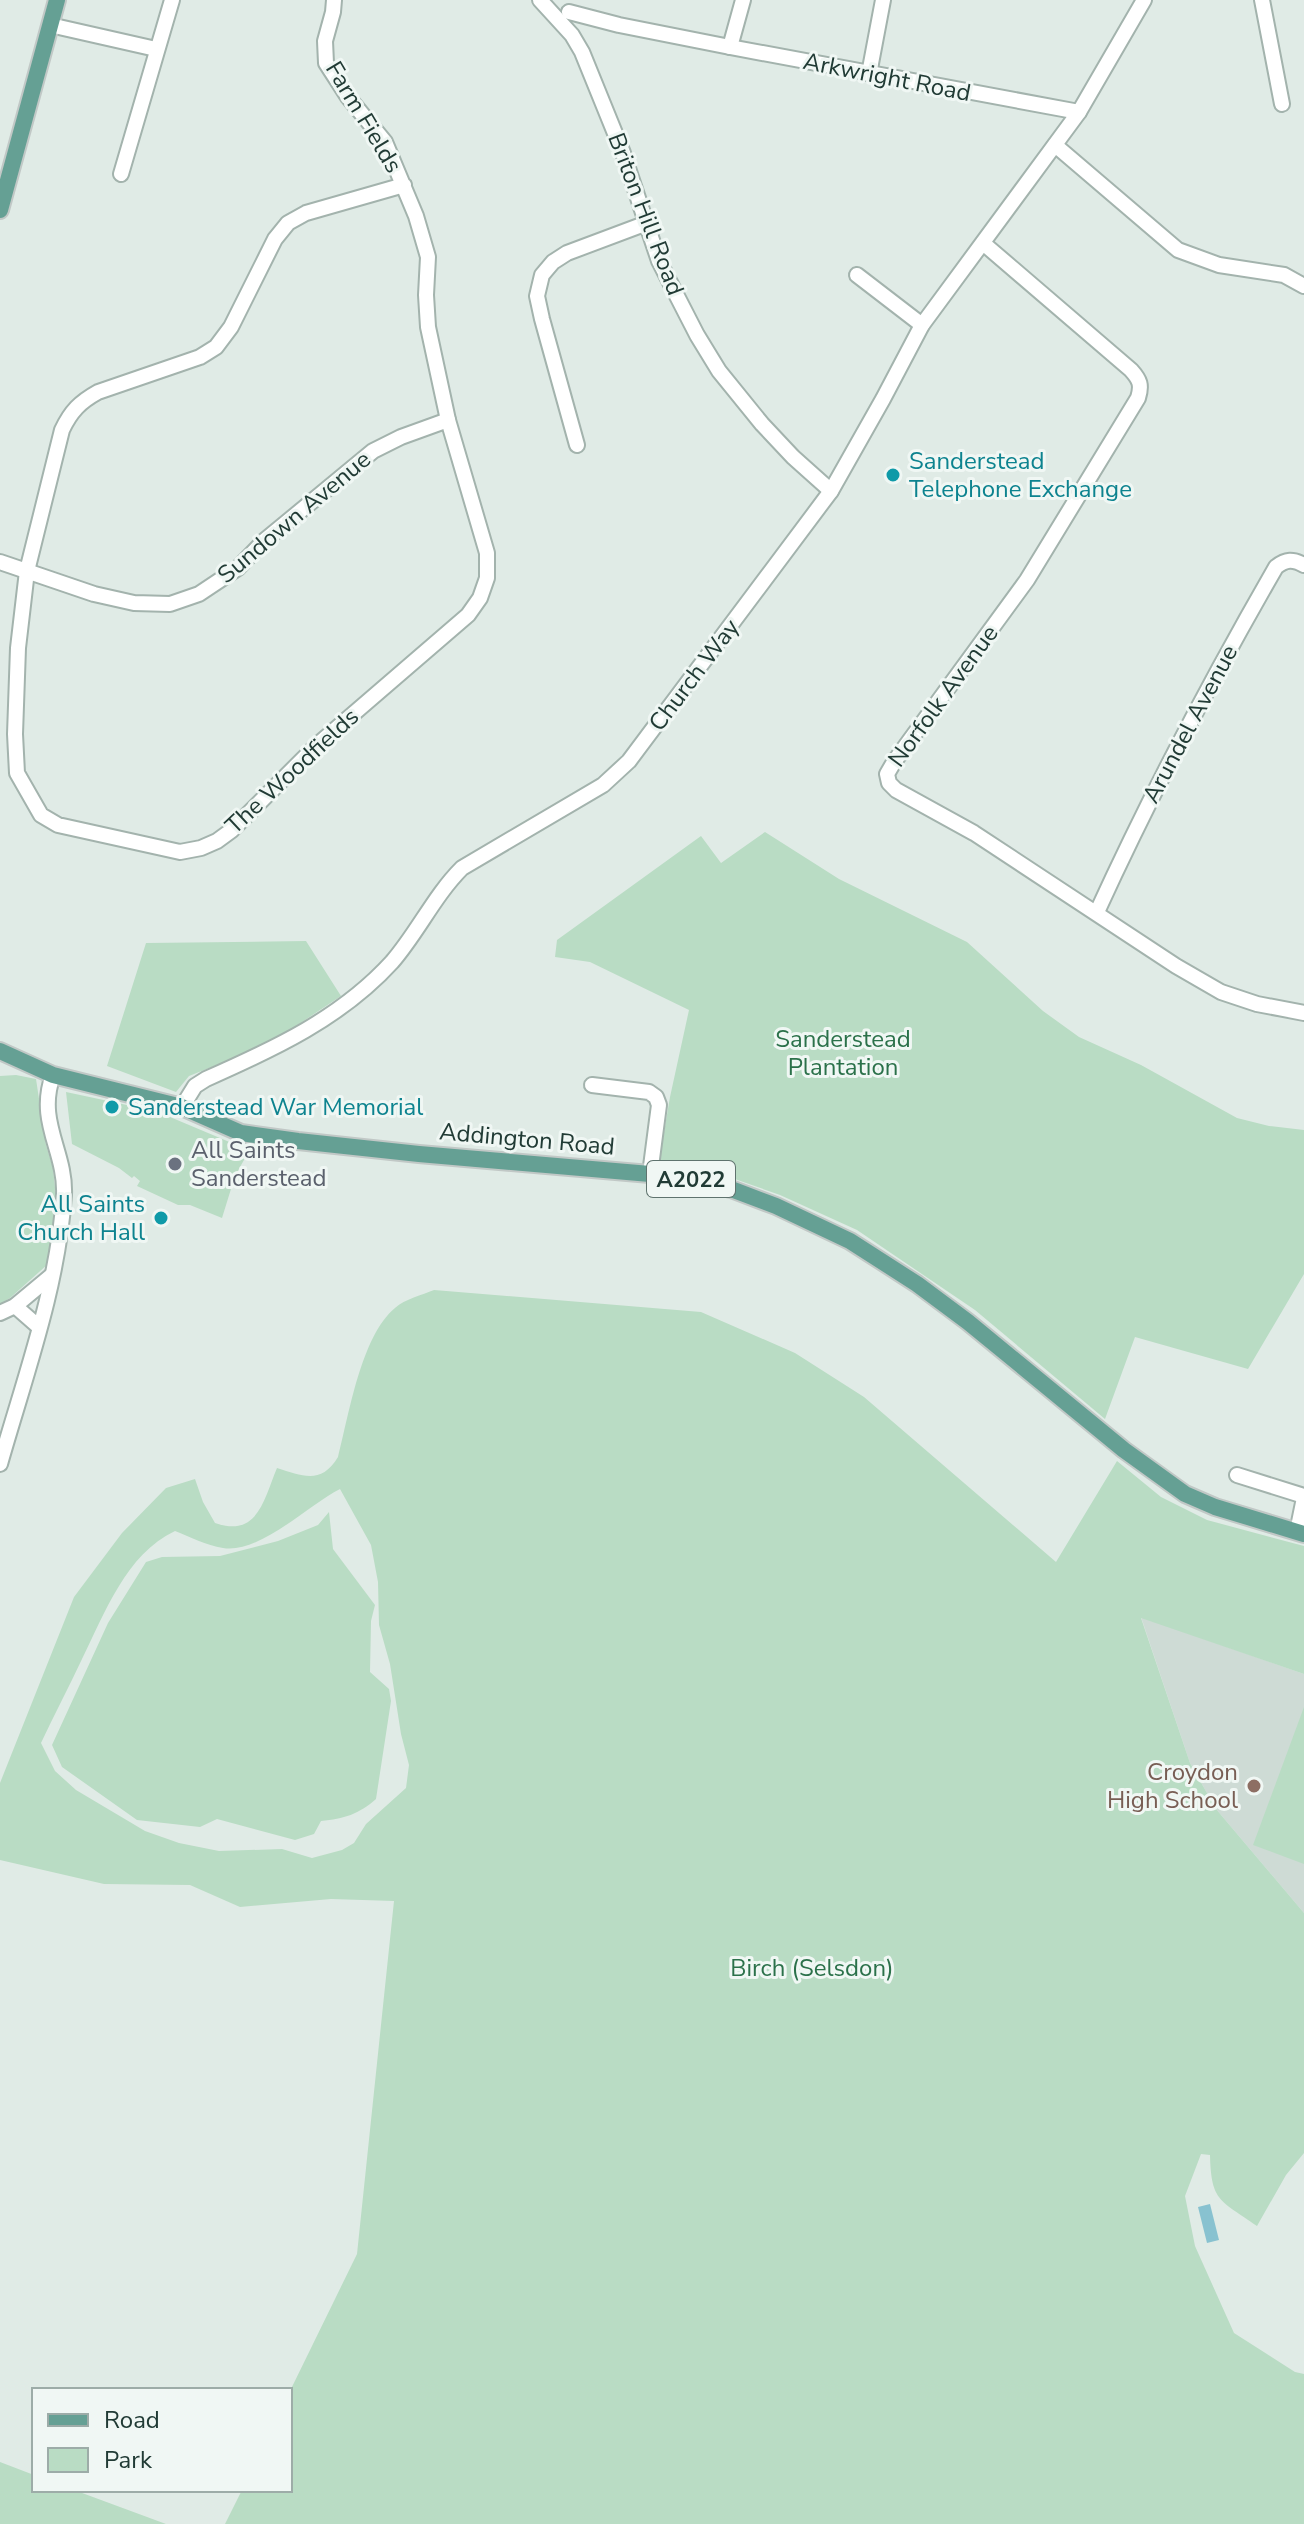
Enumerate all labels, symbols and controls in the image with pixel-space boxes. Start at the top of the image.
street label: Arkwright Road [800,45,974,109]
street label: Farm Fields [318,55,410,179]
street label: Briton Hill Road [600,128,692,300]
street label: Sundown Avenue [211,443,377,591]
place label: Sanderstead Telephone Exchange [909,445,1132,505]
marker: Sanderstead Telephone Exchange [884,466,902,484]
street label: Church Way [641,612,747,738]
street label: Norfolk Avenue [881,619,1005,773]
street label: Arundel Avenue [1135,639,1245,809]
street label: The Woodfields [218,701,366,841]
park label: Sanderstead Plantation [775,1023,911,1083]
place label: Sanderstead War Memorial [128,1091,423,1123]
marker: Sanderstead War Memorial [103,1098,121,1116]
street label: Addington Road [438,1115,616,1163]
place label: All Saints Sanderstead [191,1134,327,1194]
marker: All Saints Sanderstead [166,1155,184,1173]
road number: A2022 [647,1161,735,1197]
place label: All Saints Church Hall [17,1188,145,1248]
marker: All Saints Church Hall [152,1209,170,1227]
place label: Croydon High School [1107,1756,1238,1816]
marker: Croydon High School [1245,1777,1263,1795]
park label: Birch (Selsdon) [730,1952,894,1984]
legend [32,2388,292,2492]
text: Road [104,2404,160,2436]
text: Park [104,2444,153,2476]

